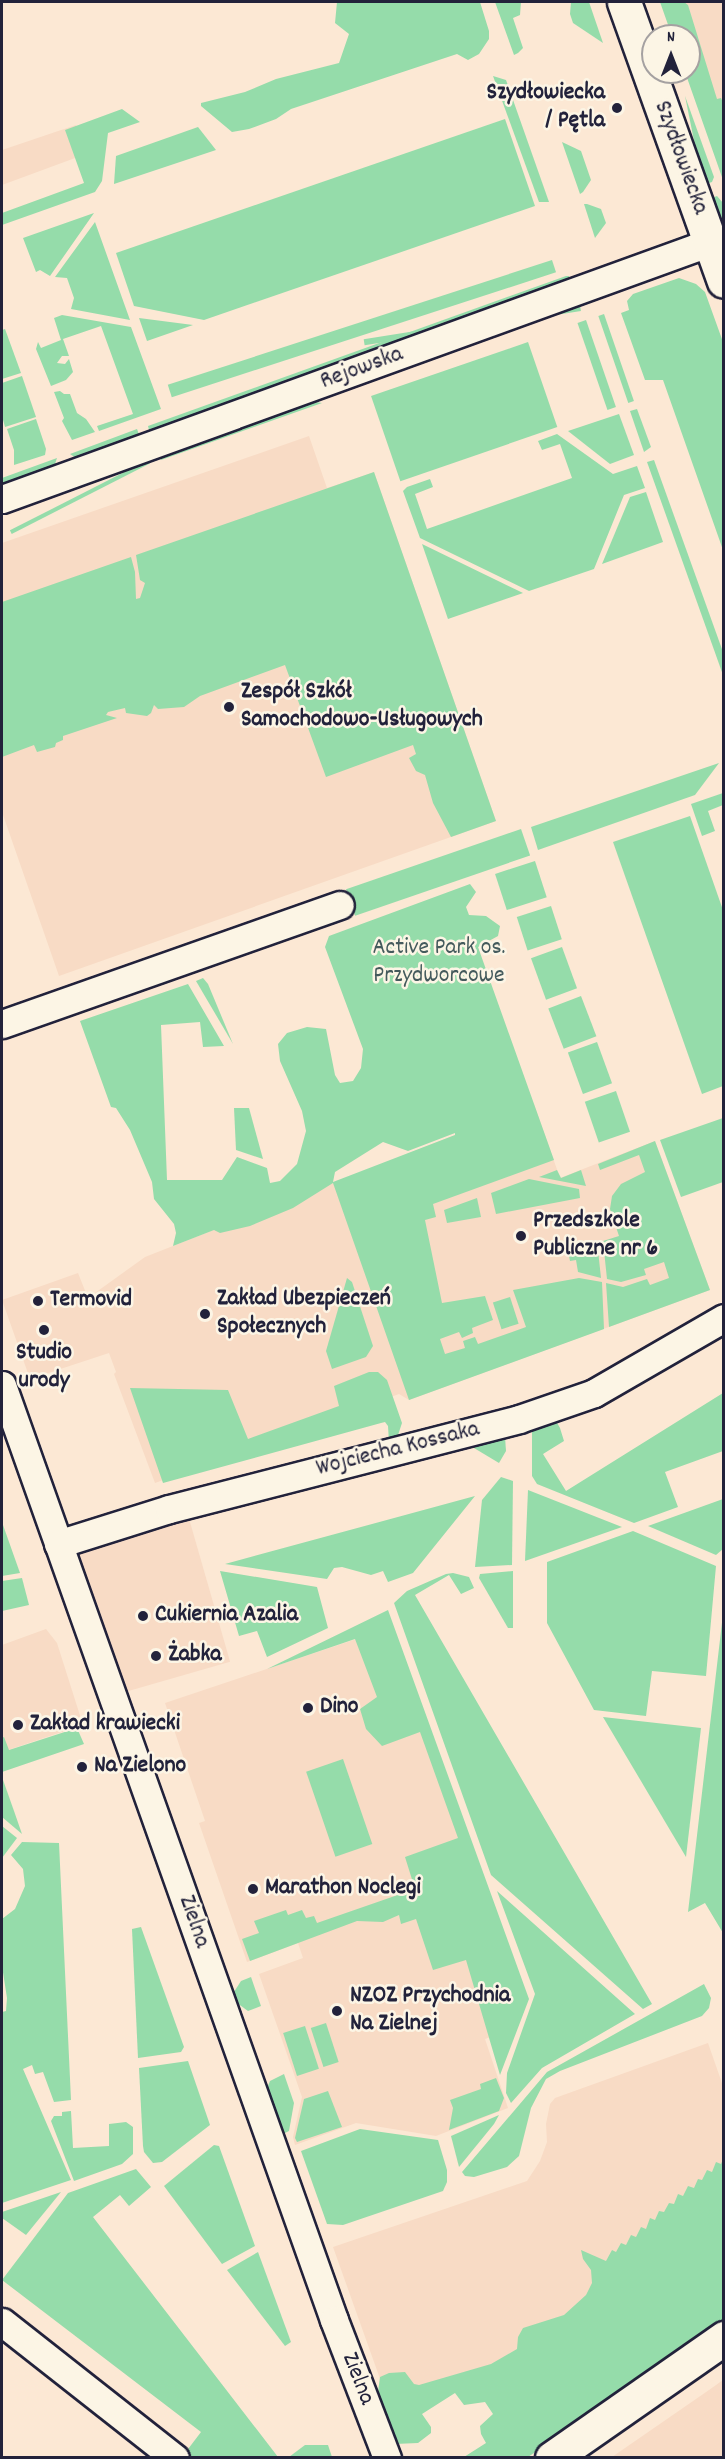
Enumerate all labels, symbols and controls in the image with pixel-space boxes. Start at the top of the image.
north arrow [641,24,701,84]
text: N [667,26,675,49]
place label: Szydłowiecka / Pętla [486,80,605,136]
street label: Szydłowiecka [646,97,714,219]
marker: Szydłowiecka / Pętla [610,101,624,115]
street label: Rejowska [317,341,407,397]
place label: Zespół Szkół Samochodowo-Usługowych [241,679,483,735]
marker: Zespół Szkół Samochodowo-Usługowych [222,700,236,714]
park label: Active Park os. Przydworcowe [372,935,506,991]
place label: Przedszkole Publiczne nr 6 [533,1208,658,1264]
marker: Przedszkole Publiczne nr 6 [514,1229,528,1243]
place label: Zakład Ubezpieczeń Społecznych [217,1286,391,1342]
place label: Termovid [50,1287,132,1315]
marker: Termovid [31,1294,45,1308]
marker: Zakład Ubezpieczeń Społecznych [198,1307,212,1321]
marker: Studio urody [37,1323,51,1337]
place label: Studio urody [16,1340,72,1396]
street label: Wojciecha Kossaka [313,1416,483,1484]
place label: Cukiernia Azalia [155,1602,298,1630]
marker: Cukiernia Azalia [136,1609,150,1623]
place label: Żabka [168,1642,221,1670]
marker: Żabka [149,1649,163,1663]
place label: Dino [320,1694,359,1722]
marker: Dino [301,1701,315,1715]
place label: Zakład krawiecki [30,1711,180,1739]
marker: Zakład krawiecki [11,1718,25,1732]
place label: Na Zielono [94,1753,186,1781]
marker: Na Zielono [75,1760,89,1774]
place label: Marathon Noclegi [265,1875,421,1903]
marker: Marathon Noclegi [246,1882,260,1896]
street label: Zielna [171,1892,215,1952]
place label: NZOZ Przychodnia Na Zielnej [350,1983,510,2039]
marker: NZOZ Przychodnia Na Zielnej [328,2002,346,2020]
street label: Zielna [334,2349,380,2409]

